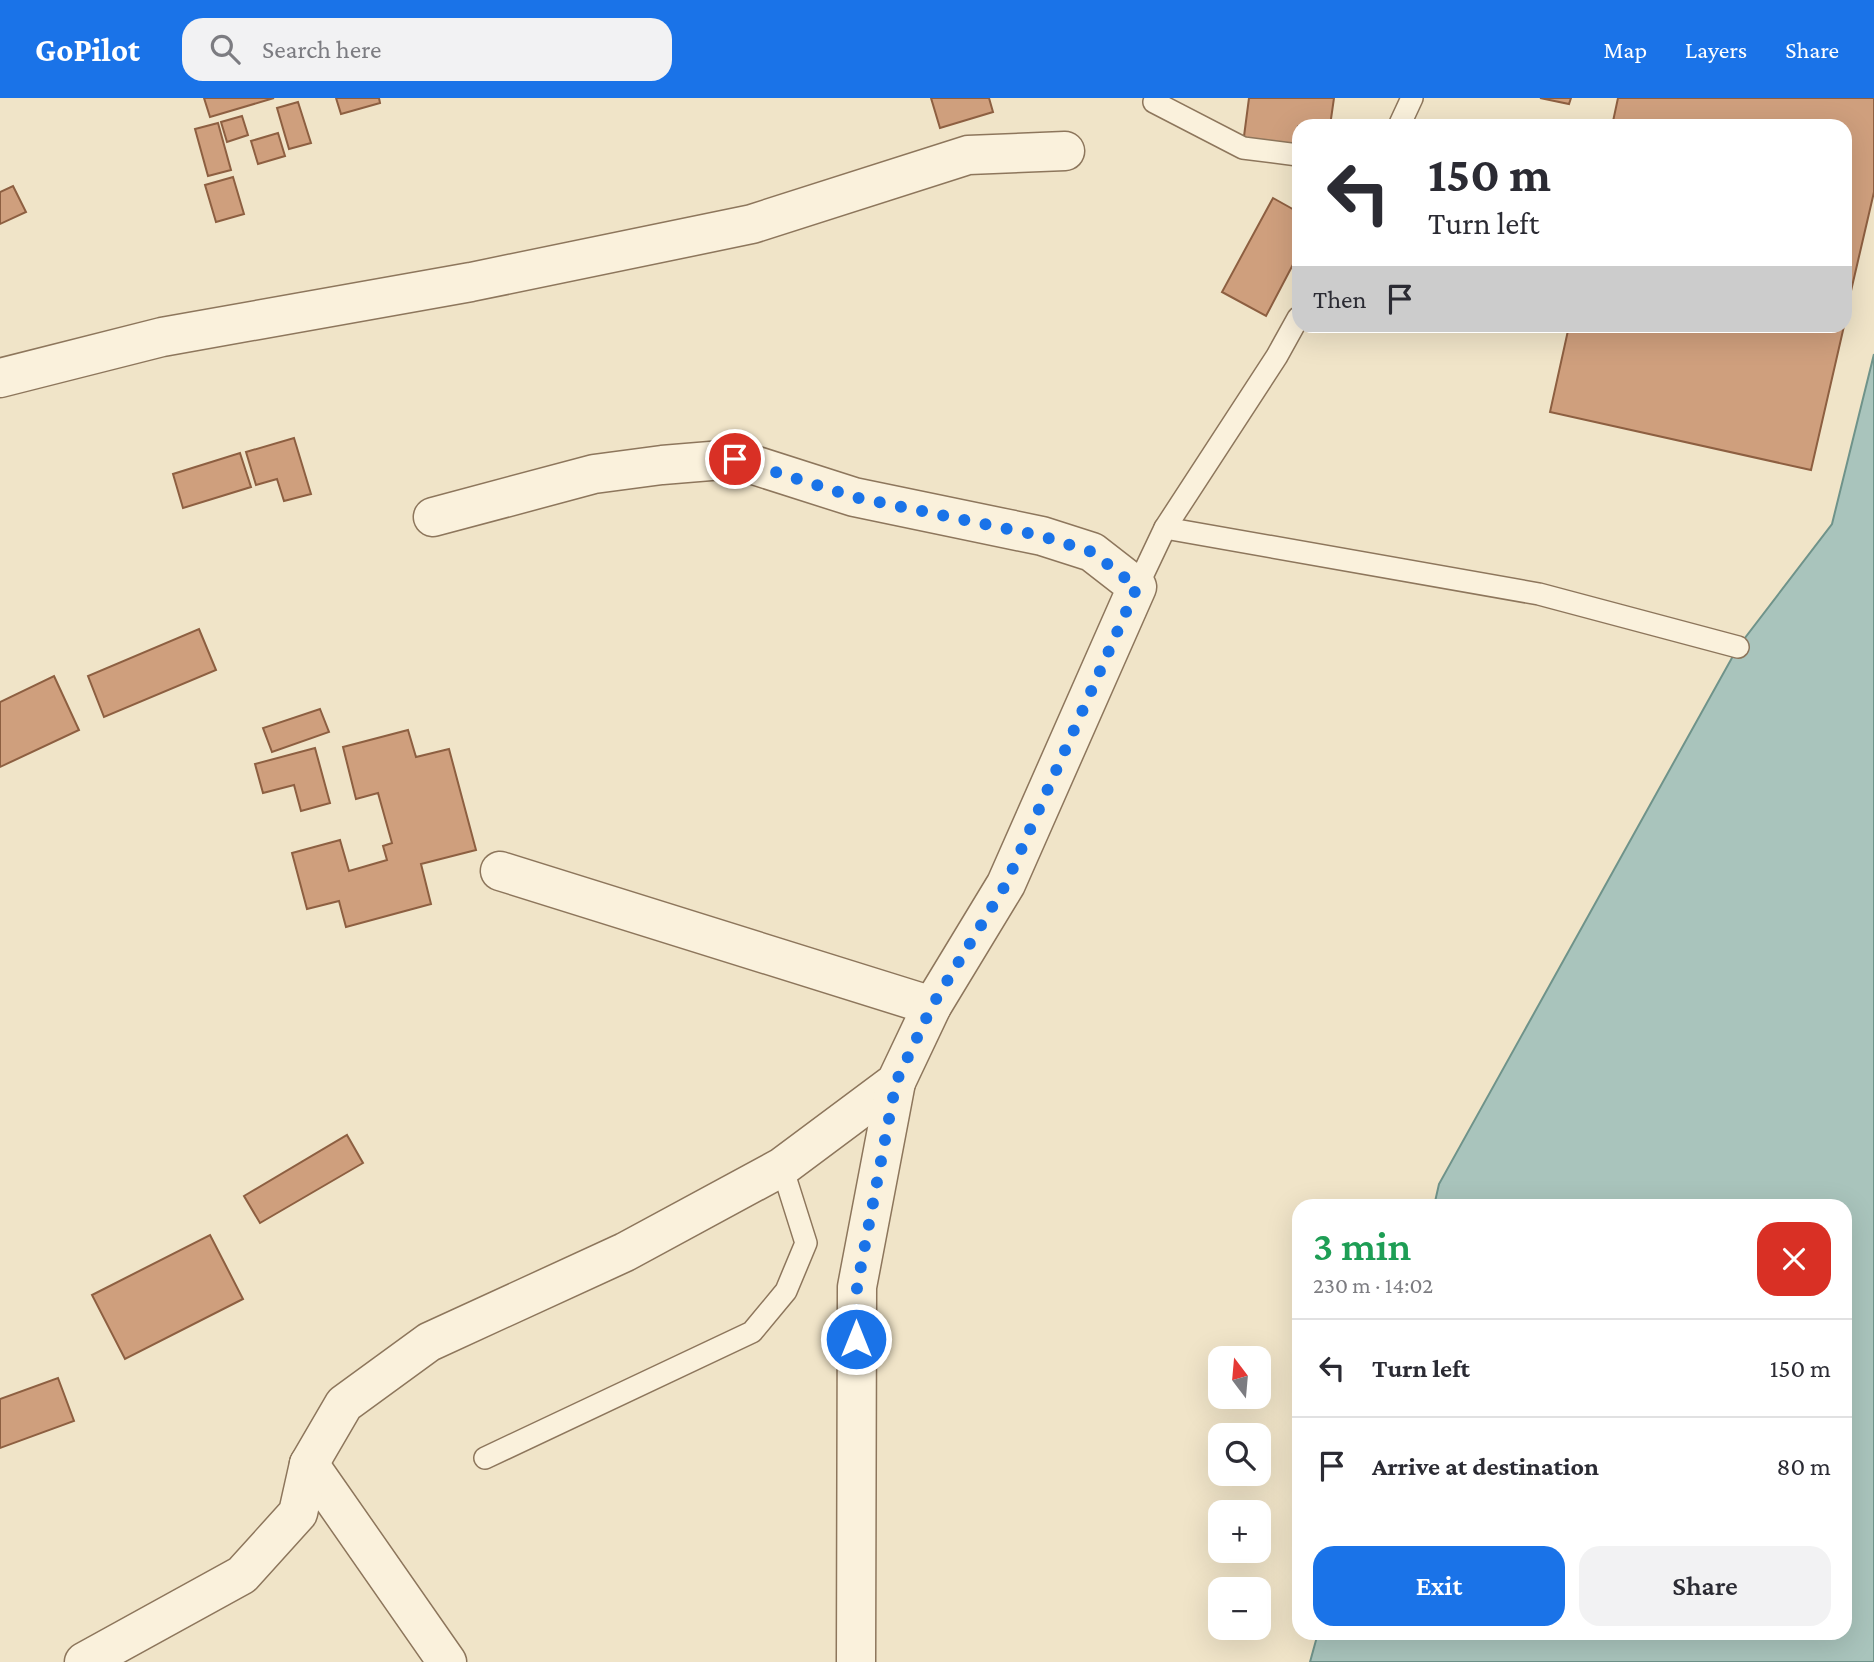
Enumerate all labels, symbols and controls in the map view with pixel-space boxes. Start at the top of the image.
search box [182,18,672,81]
icon: search [206,30,244,68]
text: GoPilot [35,31,140,68]
text: Search here [262,35,381,64]
text: Map [1603,36,1647,63]
text: Layers [1685,36,1747,63]
text: Share [1785,36,1839,63]
icon: left [1313,147,1404,238]
text: 150 m [1428,147,1551,202]
text: Turn left [1428,205,1539,241]
icon: arrive [1381,280,1419,318]
text: Then [1313,285,1367,314]
pin [705,429,765,489]
icon: arrive [716,440,754,478]
text: 3 min [1313,1222,1411,1269]
button: close [1757,1222,1831,1296]
text: 230 m · 14:02 [1313,1272,1433,1298]
position arrow [819,1302,893,1376]
north arrow [1208,1346,1270,1409]
map controls [1208,1346,1271,1640]
icon: left [1313,1349,1351,1387]
text: Turn left [1372,1354,1470,1383]
text: 150 m [1770,1354,1831,1383]
button: search [1208,1423,1271,1486]
icon: arrive [1313,1447,1351,1485]
text: Arrive at destination [1372,1452,1599,1481]
text: 80 m [1777,1452,1831,1481]
button: + [1208,1500,1271,1563]
button: Exit [1313,1546,1565,1626]
button: Share [1579,1546,1831,1626]
button: − [1208,1577,1271,1640]

